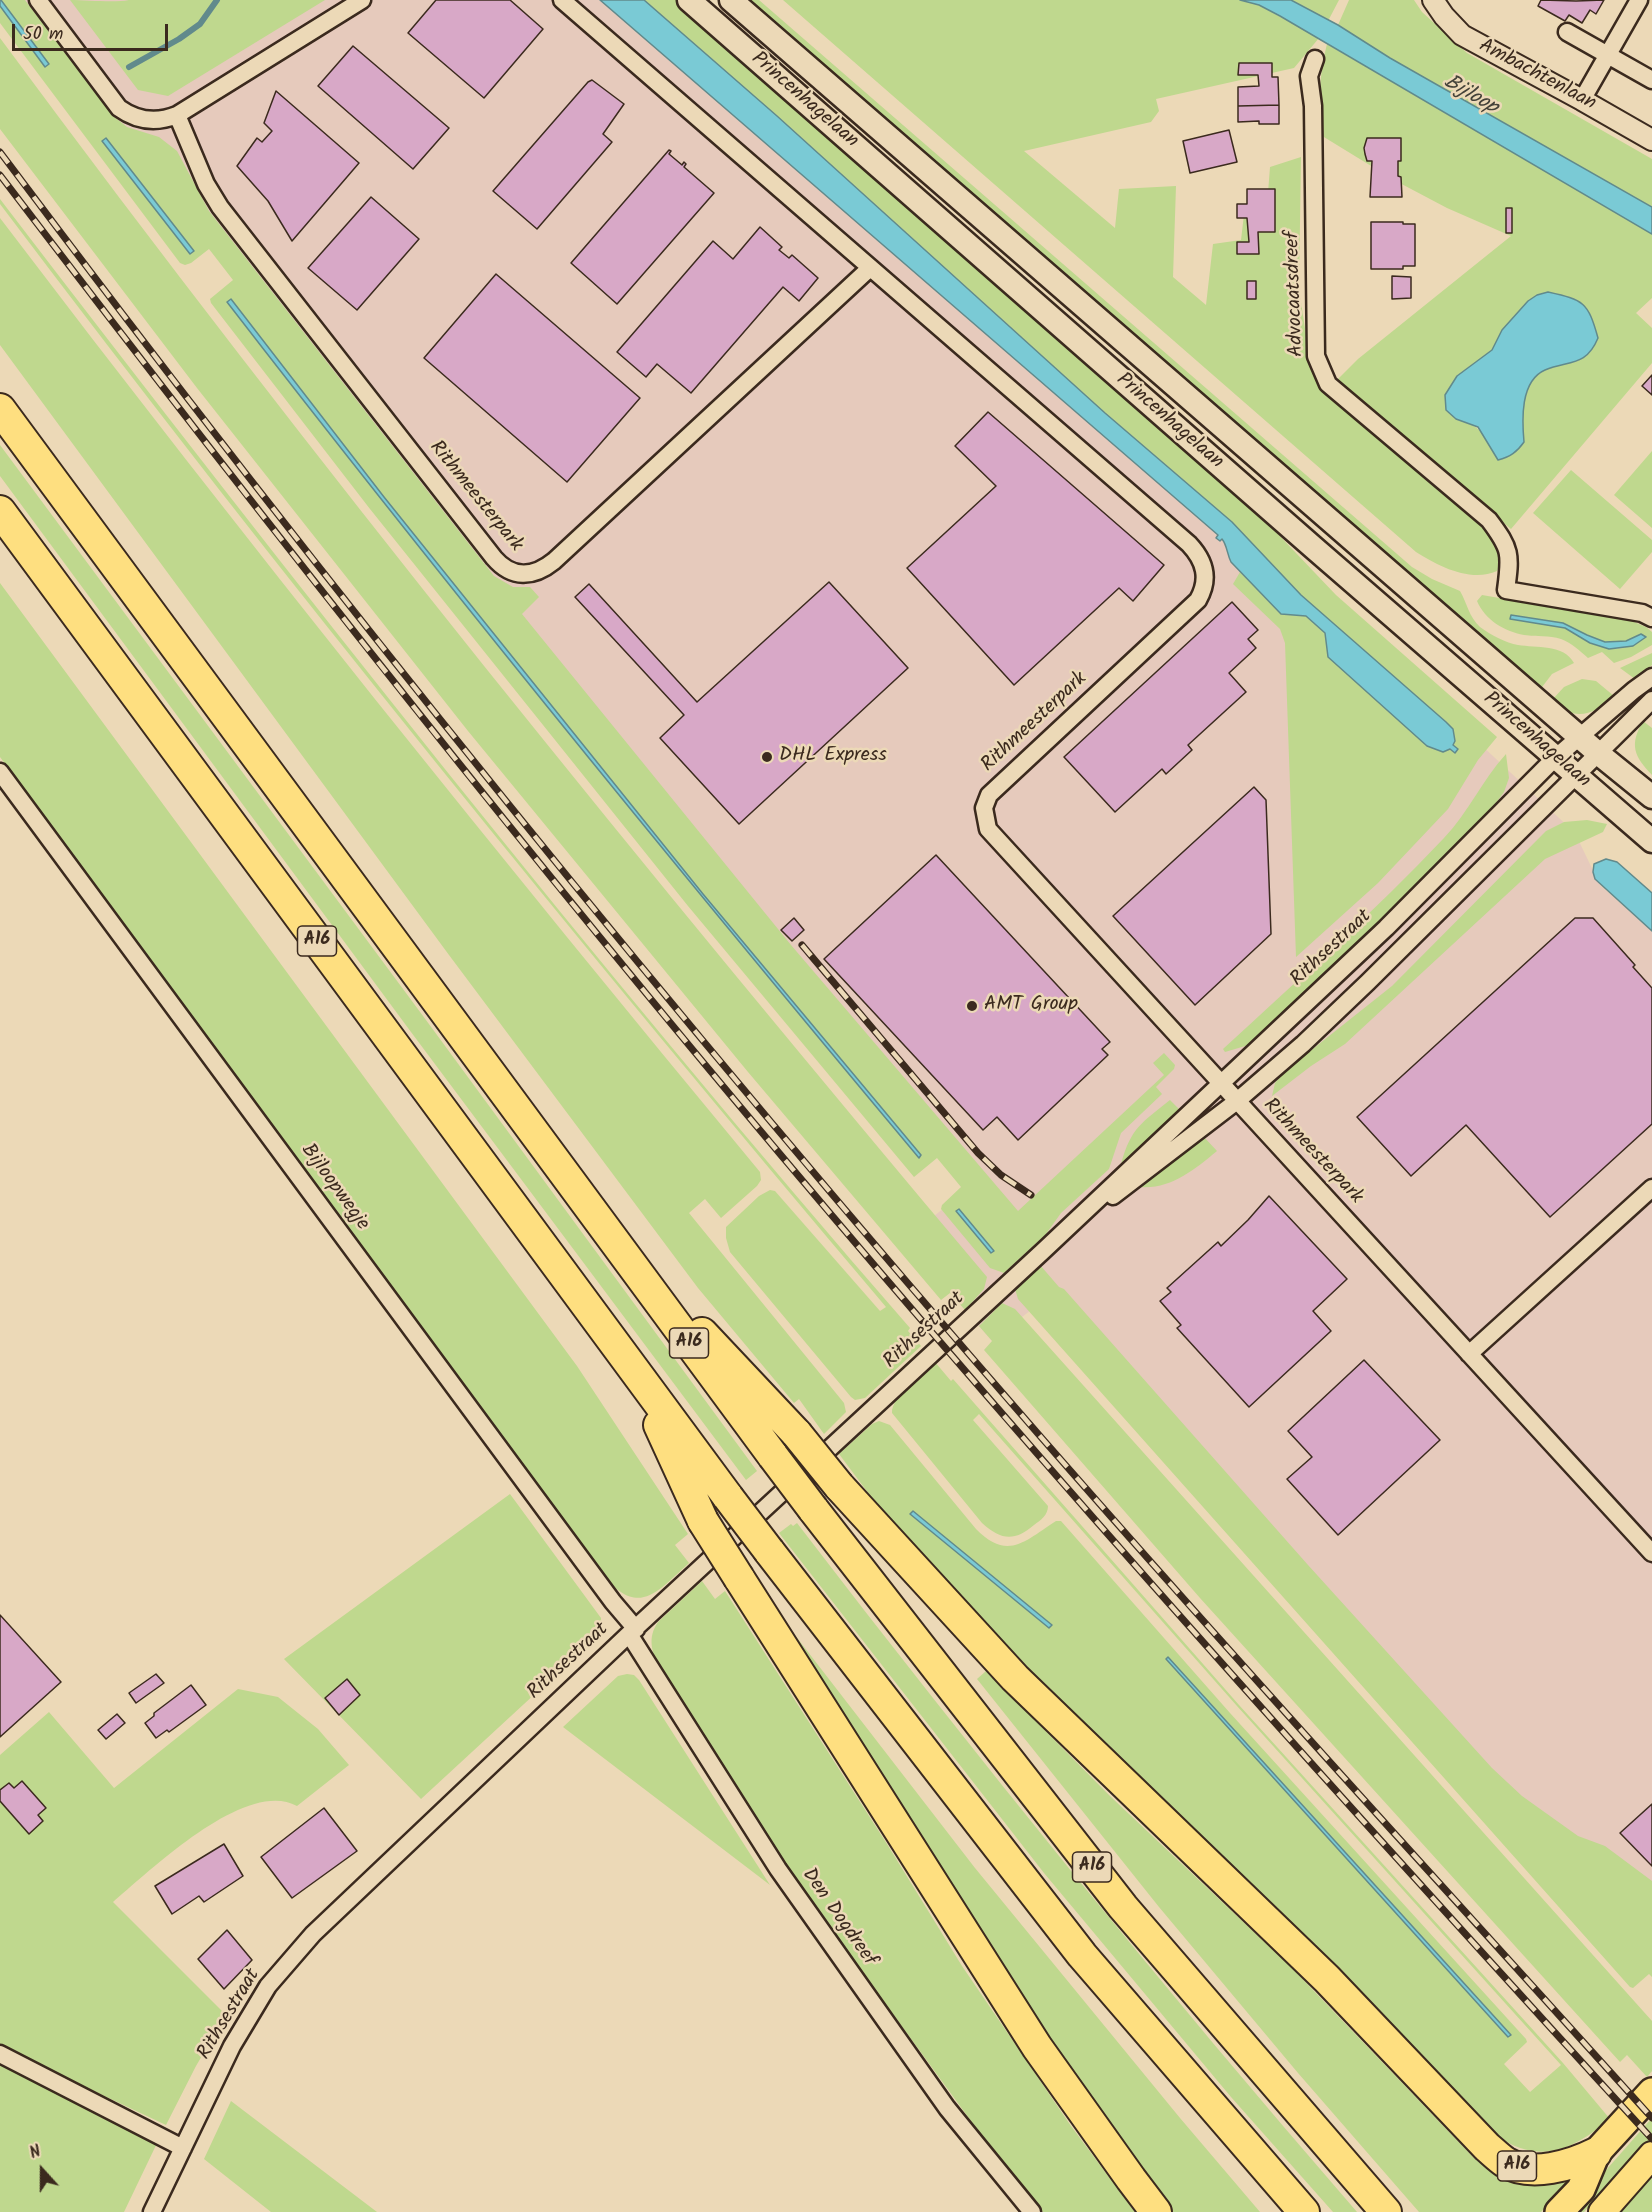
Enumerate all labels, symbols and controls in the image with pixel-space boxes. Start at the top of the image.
scale bar [15,12,171,50]
text: 50 m [23,20,63,49]
street label: Ambachtenlaan [1474,35,1600,117]
street label: Princenhagelaan [745,48,863,154]
water label: Bijloop [1439,71,1501,121]
street label: Advocaatsdreef [1282,231,1310,357]
street label: Princenhagelaan [1110,369,1228,475]
street label: Rithmeesterpark [423,437,527,557]
street label: Rithmeesterpark [977,668,1093,778]
street label: Princenhagelaan [1477,688,1595,794]
place label: DHL Express [779,745,887,769]
marker: DHL Express [760,750,774,764]
street label: Rithsestraat [1287,906,1377,992]
road number: A16 [298,926,336,956]
place label: AMT Group [984,994,1078,1018]
marker: AMT Group [965,999,979,1013]
street label: Rithmeesterpark [1257,1094,1367,1210]
street label: Bijloopwegje [295,1140,373,1236]
street label: Rithsestraat [880,1288,970,1374]
road number: A16 [670,1328,708,1358]
street label: Rithsestraat [524,1619,614,1705]
road number: A16 [1072,1852,1112,1882]
street label: Den Dogdreef [795,1864,881,1972]
street label: Rithsestraat [193,1965,267,2065]
text: N [26,2139,45,2166]
north arrow [12,2140,72,2200]
road number: A16 [1498,2151,1537,2181]

